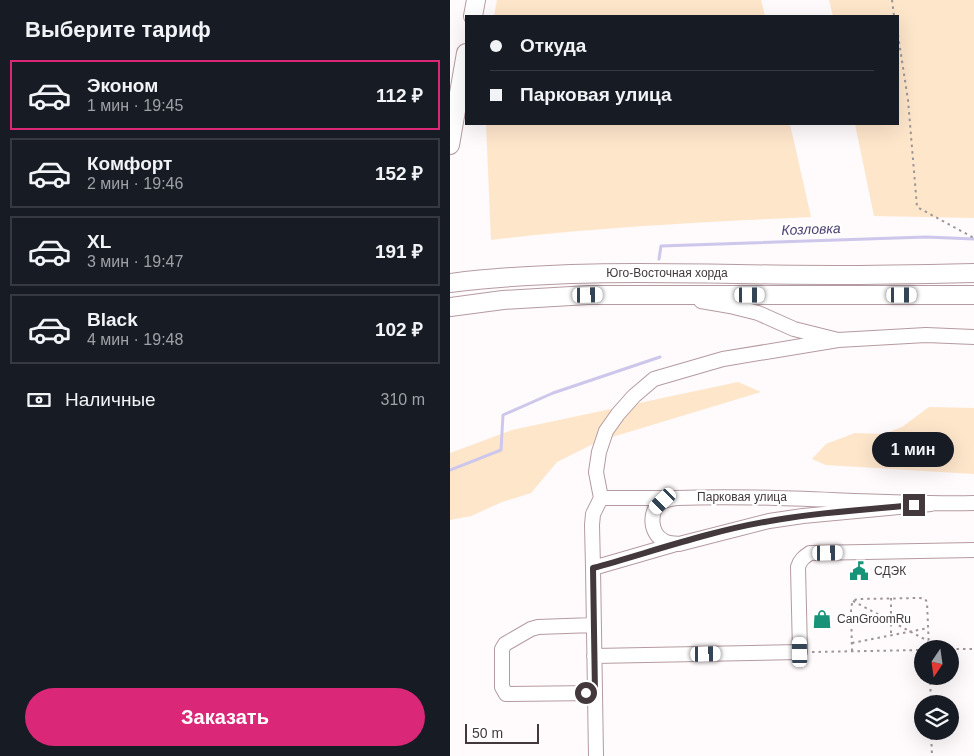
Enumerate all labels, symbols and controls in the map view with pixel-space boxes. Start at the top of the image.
text: Выберите тариф [25,17,211,42]
text: Откуда [520,35,586,56]
icon: car [27,73,72,118]
text: Эконом [87,75,158,96]
text: Парковая улица [520,84,672,105]
text: 112 ₽ [376,85,423,106]
text: 1 мин · 19:45 [87,97,183,114]
icon: car [27,151,72,196]
text: Комфорт [87,153,172,174]
text: 152 ₽ [375,163,423,184]
text: 2 мин · 19:46 [87,175,183,192]
water label: Козловка [781,220,841,238]
icon: car [27,229,72,274]
text: XL [87,231,111,252]
text: 191 ₽ [375,241,423,262]
text: 3 мин · 19:47 [87,253,183,270]
street label: Юго-Восточная хорда [606,266,728,280]
car [572,287,603,303]
car [735,288,765,303]
car [887,288,917,303]
icon: car [27,307,72,352]
text: Black [87,309,138,330]
text: 102 ₽ [375,319,423,340]
text: 4 мин · 19:48 [87,331,183,348]
icon: cash [25,386,53,414]
text: Наличные [65,389,156,410]
text: 310 m [381,391,425,408]
callout: 1 мин [873,432,955,468]
text: 1 мин [891,441,935,458]
car [647,485,679,517]
street label: Парковая улица [697,490,787,504]
route end [903,494,925,516]
car [812,545,843,561]
public building icon: СДЭК [848,560,870,582]
place label: СДЭК [874,564,906,578]
shop icon: CanGroomRu [811,608,833,630]
place label: CanGroomRu [837,612,911,626]
car [792,637,807,667]
north arrow [914,640,959,685]
map controls [914,640,959,740]
car [690,646,721,662]
route start [575,682,597,704]
button: Заказать [25,688,425,746]
button: layers [914,695,959,740]
scale bar [465,721,539,744]
text: 50 m [472,725,503,741]

